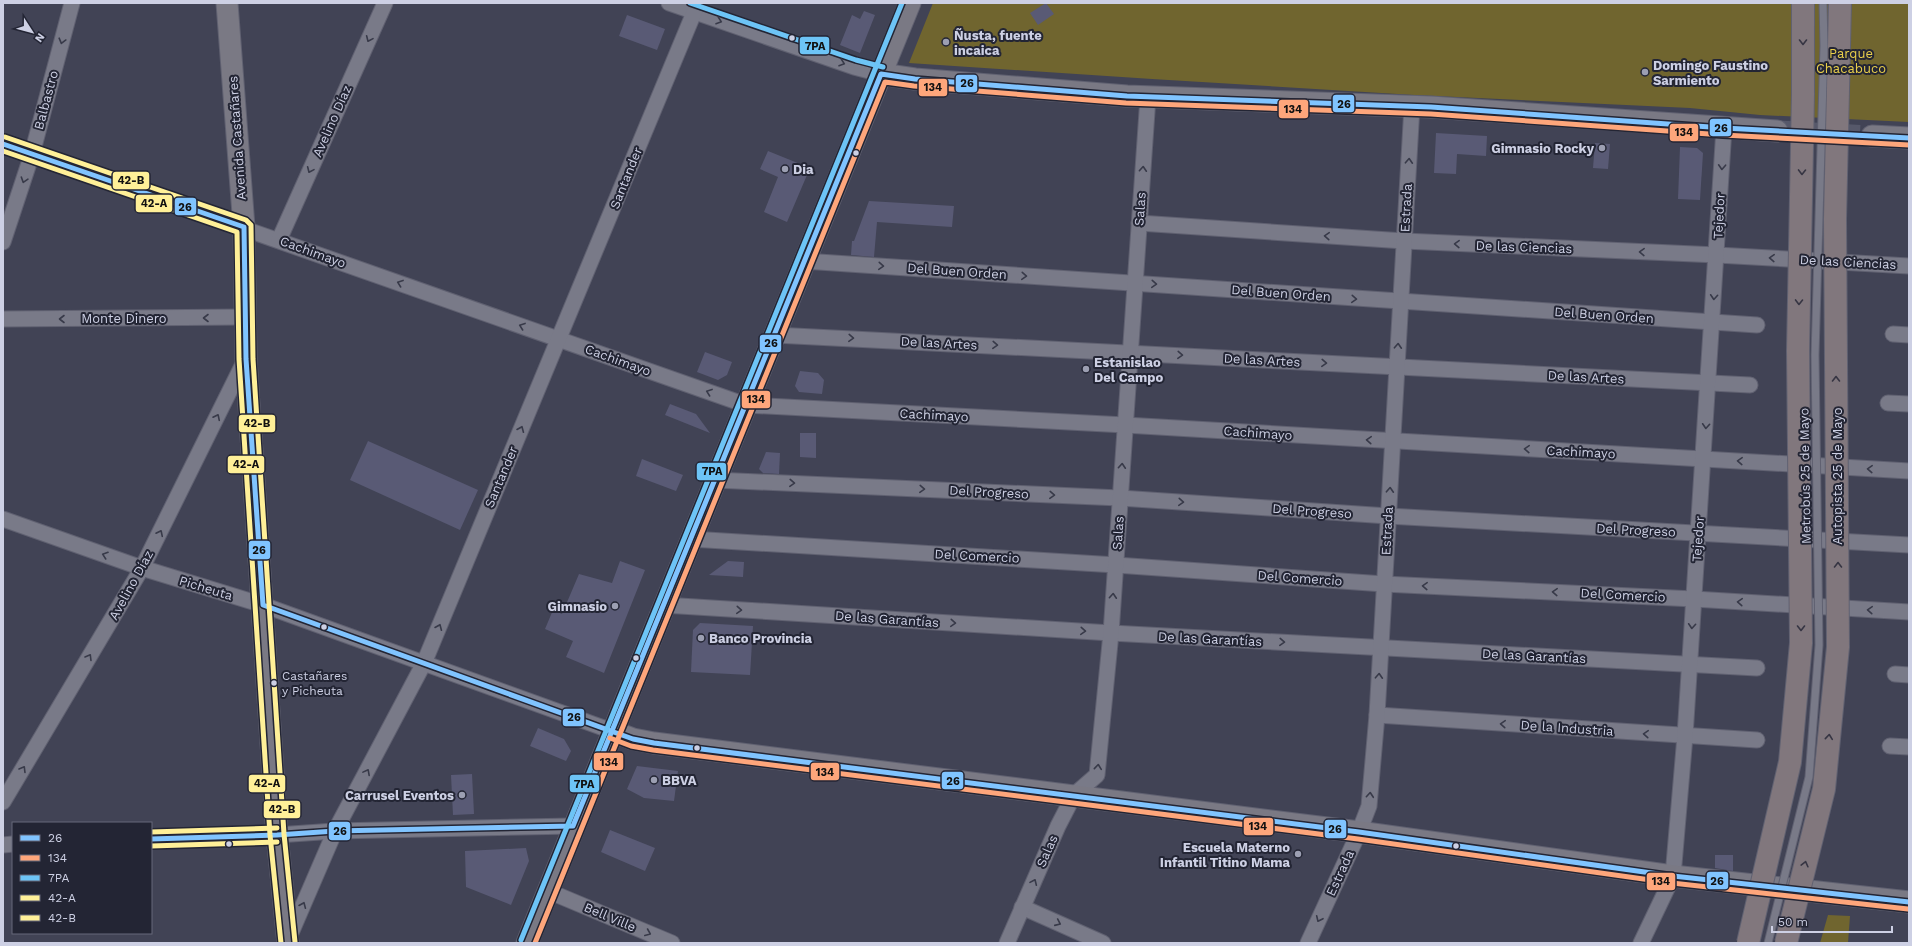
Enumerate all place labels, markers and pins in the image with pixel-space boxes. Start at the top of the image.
place label: Ñusta, fuente incaica [954,27,1042,58]
unlabelled marker [787,33,797,43]
marker: Ñusta, fuente incaica [941,37,951,47]
place label: Domingo Faustino Sarmiento [1653,58,1768,88]
marker: Domingo Faustino Sarmiento [1640,67,1650,77]
place label: Gimnasio Rocky [1491,141,1595,156]
marker: Gimnasio Rocky [1597,143,1607,153]
unlabelled marker [851,148,861,158]
place label: Dia [793,162,814,177]
marker: Dia [780,164,790,174]
place label: Estanislao Del Campo [1094,355,1163,385]
marker: Estanislao Del Campo [1081,364,1091,374]
place label: Gimnasio [547,599,607,614]
marker: Gimnasio [610,601,620,611]
unlabelled marker [319,622,329,632]
place label: Banco Provincia [709,631,813,646]
marker: Banco Provincia [696,633,706,643]
unlabelled marker [631,653,641,663]
place label: Castañares y Picheuta [282,669,347,698]
marker: Castañares y Picheuta [269,678,279,688]
unlabelled marker [692,743,702,753]
place label: BBVA [662,773,697,788]
marker: BBVA [649,775,659,785]
place label: Carrusel Eventos [345,788,454,803]
marker: Carrusel Eventos [457,790,467,800]
unlabelled marker [224,839,234,849]
place label: Escuela Materno Infantil Titino Mama [1160,840,1290,870]
unlabelled marker [1451,841,1461,851]
marker: Escuela Materno Infantil Titino Mama [1293,849,1303,859]

